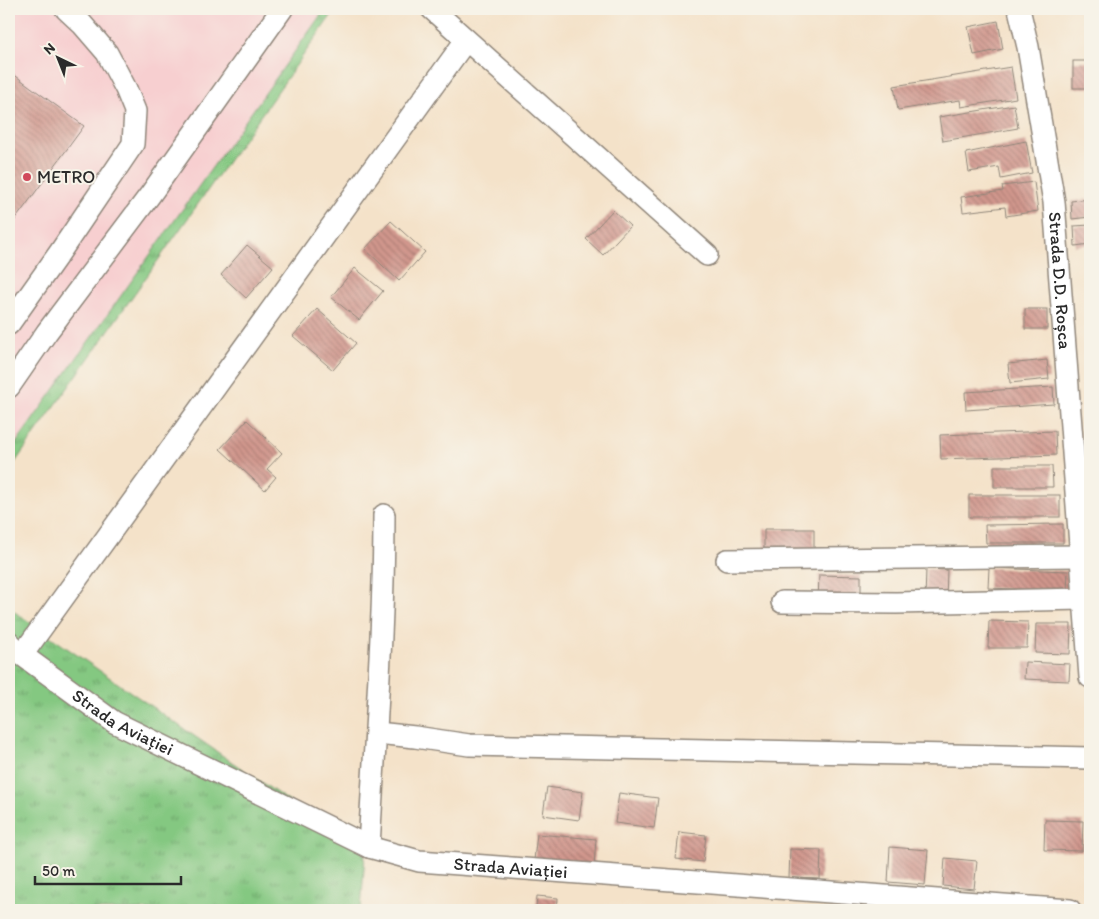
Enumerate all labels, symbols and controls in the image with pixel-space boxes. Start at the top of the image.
north arrow [32,32,82,82]
text: N [40,39,59,58]
place label: METRO [37,166,95,188]
marker: METRO [21,171,33,183]
street label: Strada D.D. Roșca [1044,211,1076,350]
street label: Strada Aviației [68,684,177,760]
street label: Strada Aviației [453,853,568,883]
scale bar [35,854,181,886]
text: 50 m [42,862,75,880]

